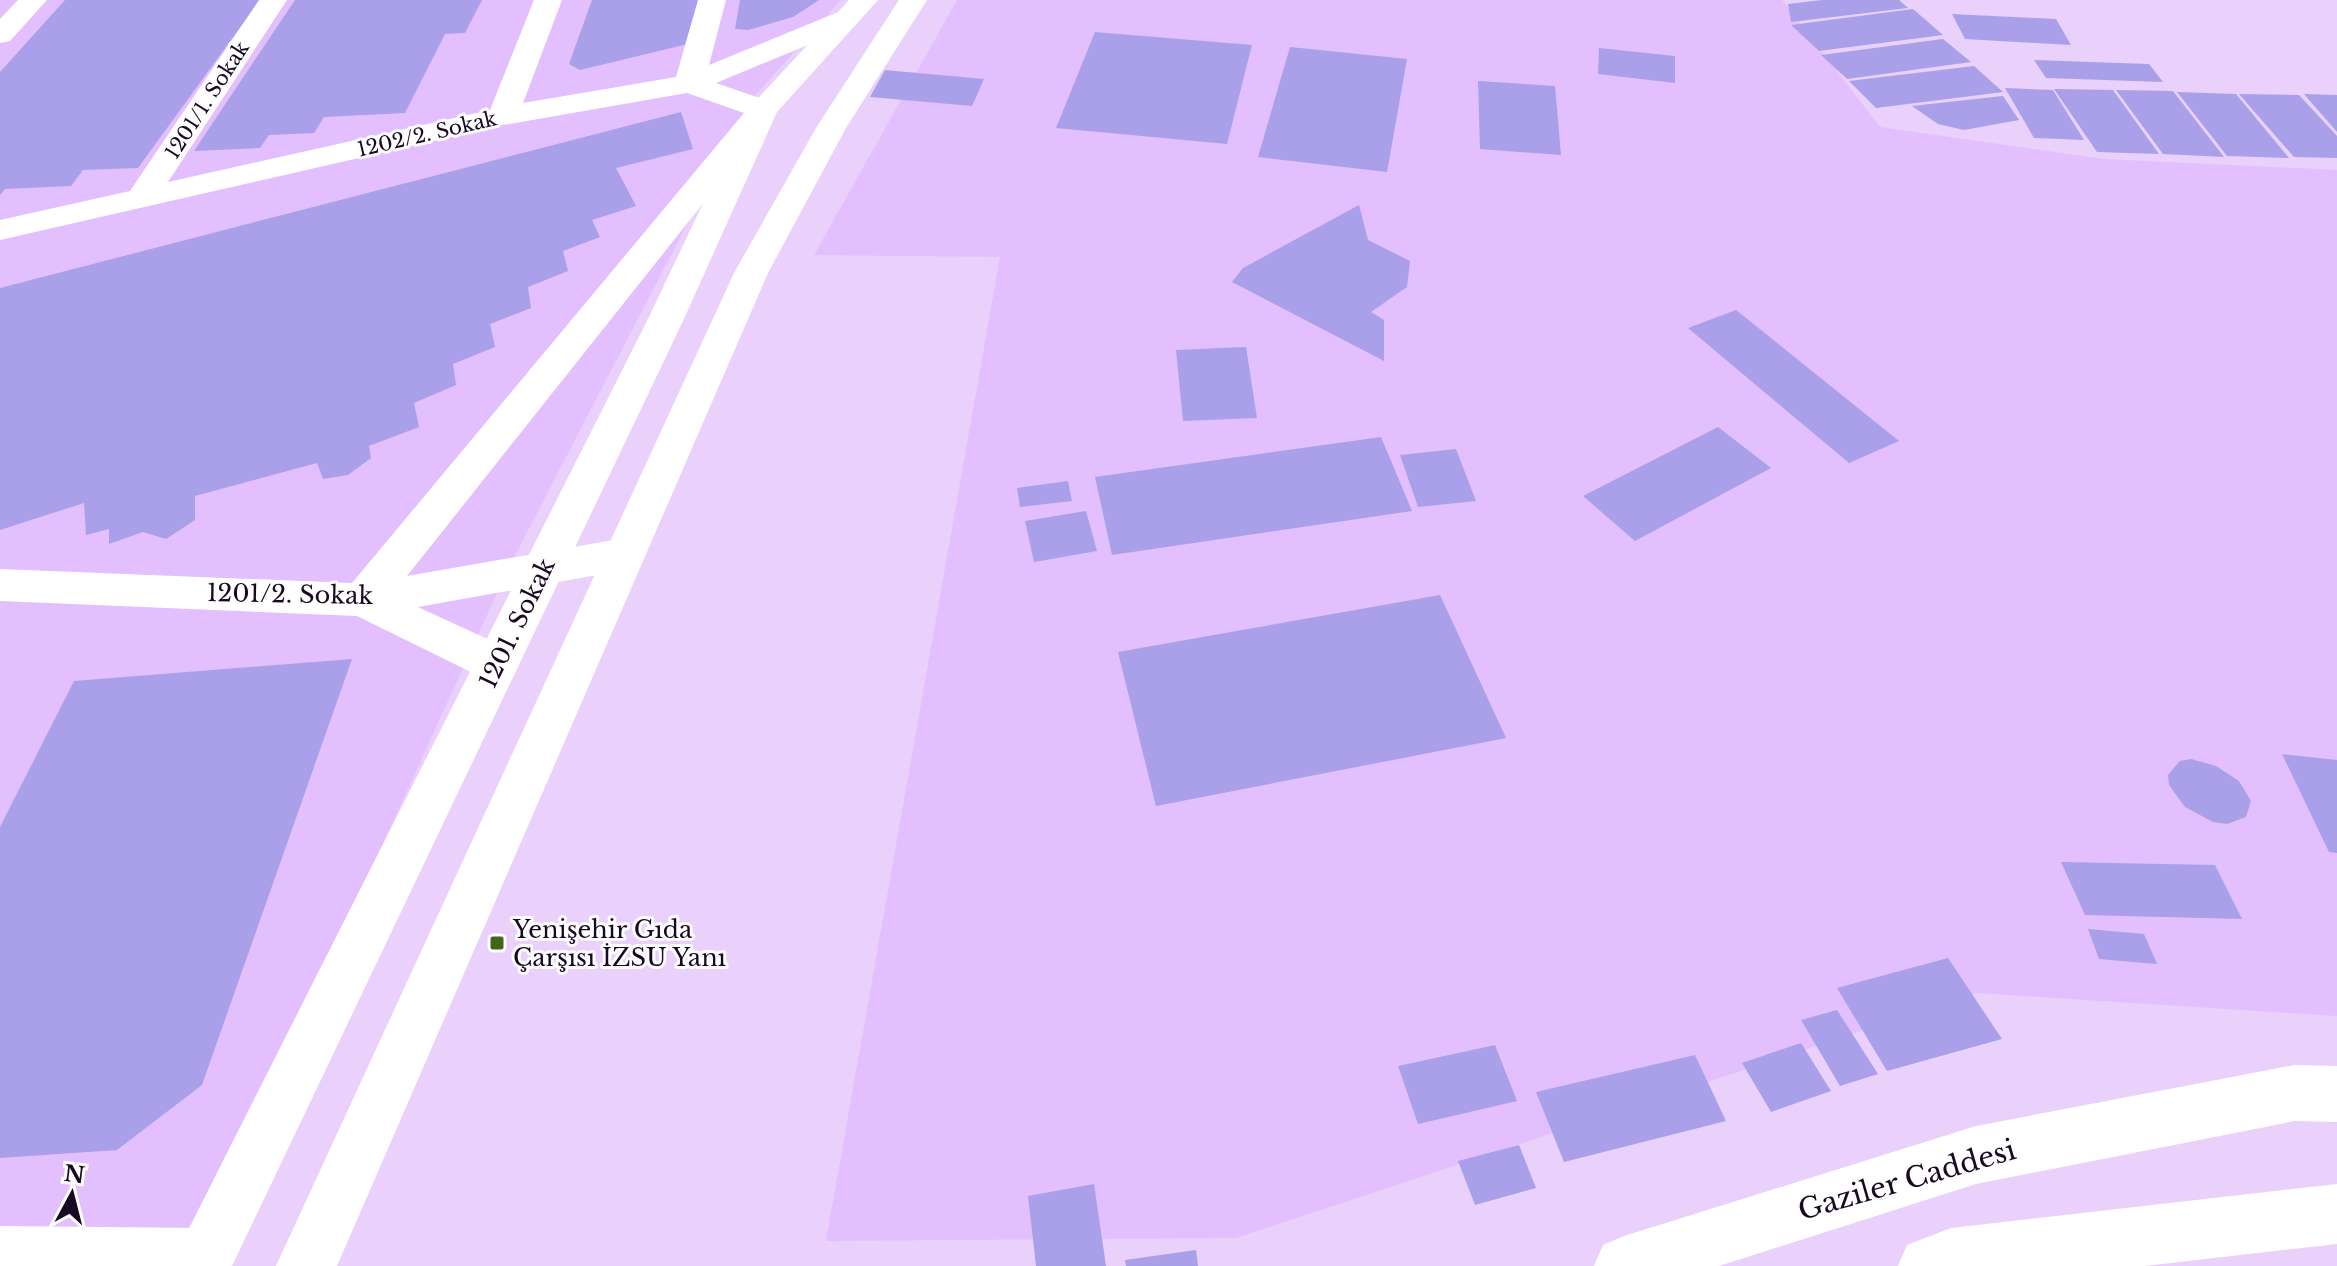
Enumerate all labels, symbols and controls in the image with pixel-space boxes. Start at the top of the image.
street label: 1201/1. Sokak [160,36,254,163]
street label: 1202/2. Sokak [355,106,500,162]
street label: 1201. Sokak [473,553,561,693]
street label: 1201/2. Sokak [207,578,374,610]
place label: Yenişehir Gıda Çarşısı İZSU Yanı [512,915,726,972]
marker: Yenişehir Gıda Çarşısı İZSU Yanı [488,934,506,952]
street label: Gaziler Caddesi [1794,1132,2020,1228]
north arrow [32,1154,112,1234]
text: N [62,1160,87,1189]

